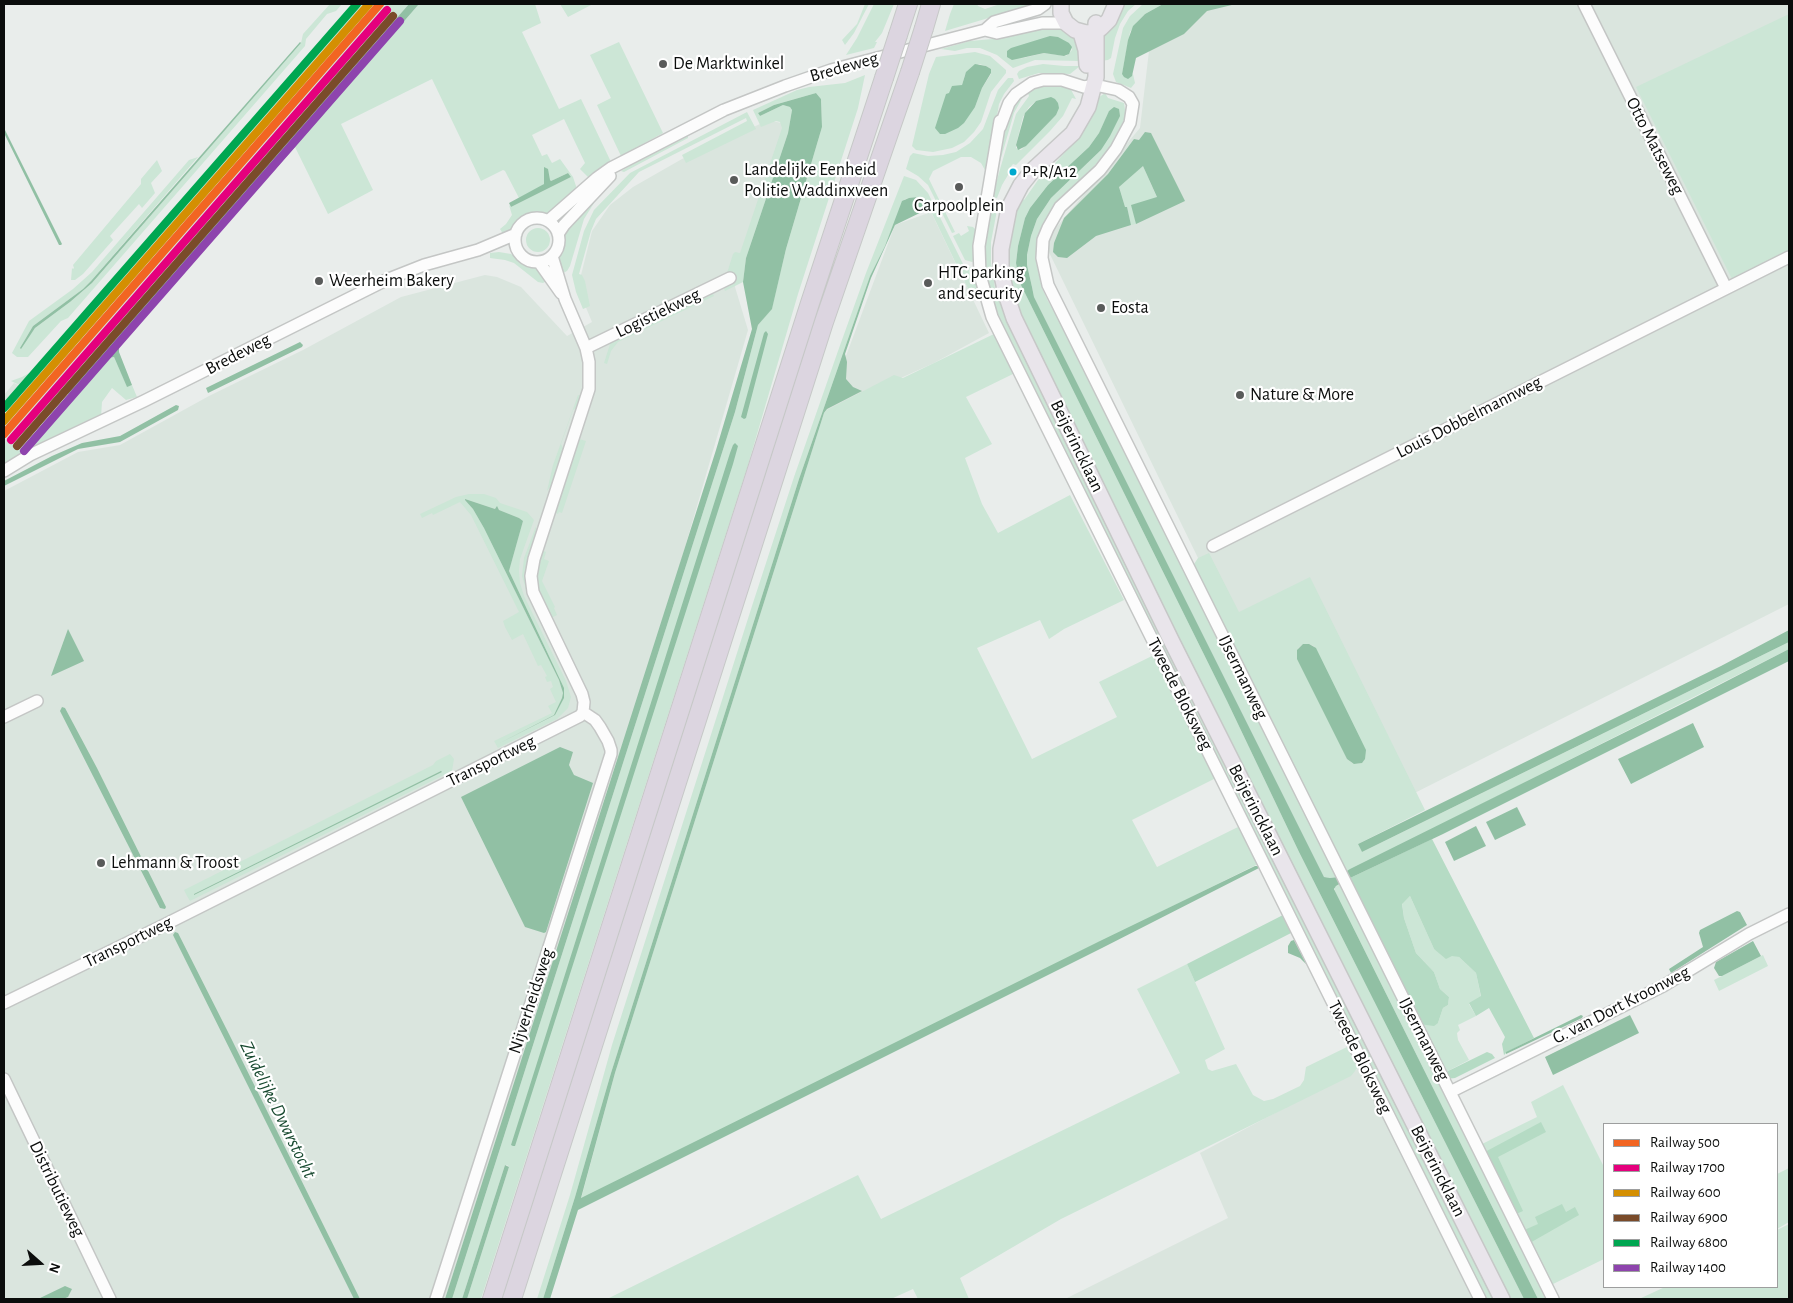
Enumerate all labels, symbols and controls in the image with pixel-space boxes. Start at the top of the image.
street label: Bredeweg [807,47,881,87]
place label: De Marktwinkel [673,53,784,75]
marker: De Marktwinkel [657,58,669,70]
street label: Otto Matseweg [1621,94,1689,198]
place label: Landelijke Eenheid Politie Waddinxveen [744,159,888,202]
place label: P+R/A12 [1022,162,1077,182]
marker: P+R/A12 [1008,167,1018,177]
marker: Landelijke Eenheid Politie Waddinxveen [728,174,740,186]
marker: Carpoolplein [953,181,965,193]
place label: Carpoolplein [914,195,1004,217]
place label: HTC parking and security [938,262,1024,304]
place label: Weerheim Bakery [329,270,454,292]
marker: Weerheim Bakery [313,275,325,287]
marker: HTC parking and security [922,277,934,289]
street label: Logistiekweg [612,283,704,343]
place label: Eosta [1111,297,1149,319]
marker: Eosta [1095,302,1107,314]
street label: Bredeweg [202,328,274,380]
street label: Louis Dobbelmannweg [1393,371,1545,463]
place label: Nature & More [1250,384,1354,406]
marker: Nature & More [1234,389,1246,401]
street label: Beijerincklaan [1045,396,1109,496]
street label: IJsermanweg [1213,631,1273,723]
street label: Tweede Bloksweg [1142,634,1218,754]
street label: Transportweg [443,730,539,792]
street label: Beijerincklaan [1224,761,1288,859]
place label: Lehmann & Troost [111,852,239,874]
marker: Lehmann & Troost [95,857,107,869]
street label: Transportweg [80,911,176,973]
street label: Nijverheidsweg [504,946,558,1056]
street label: G. van Dort Kroonweg [1549,961,1693,1049]
street label: IJsermanweg [1394,994,1454,1084]
street label: Tweede Bloksweg [1323,997,1397,1117]
water label: Zuidelijke Dwarstocht [235,1037,321,1183]
street label: Beijerincklaan [1406,1122,1470,1220]
legend [1603,1123,1778,1288]
text: Railway 500 [1650,1135,1720,1150]
street label: Distributieweg [24,1137,90,1241]
text: Railway 1700 [1650,1160,1725,1175]
text: Railway 600 [1650,1185,1721,1200]
text: Railway 6900 [1650,1210,1728,1225]
text: Railway 6800 [1650,1235,1728,1250]
north arrow [15,1238,65,1288]
text: Railway 1400 [1650,1260,1726,1275]
text: N [46,1261,62,1275]

